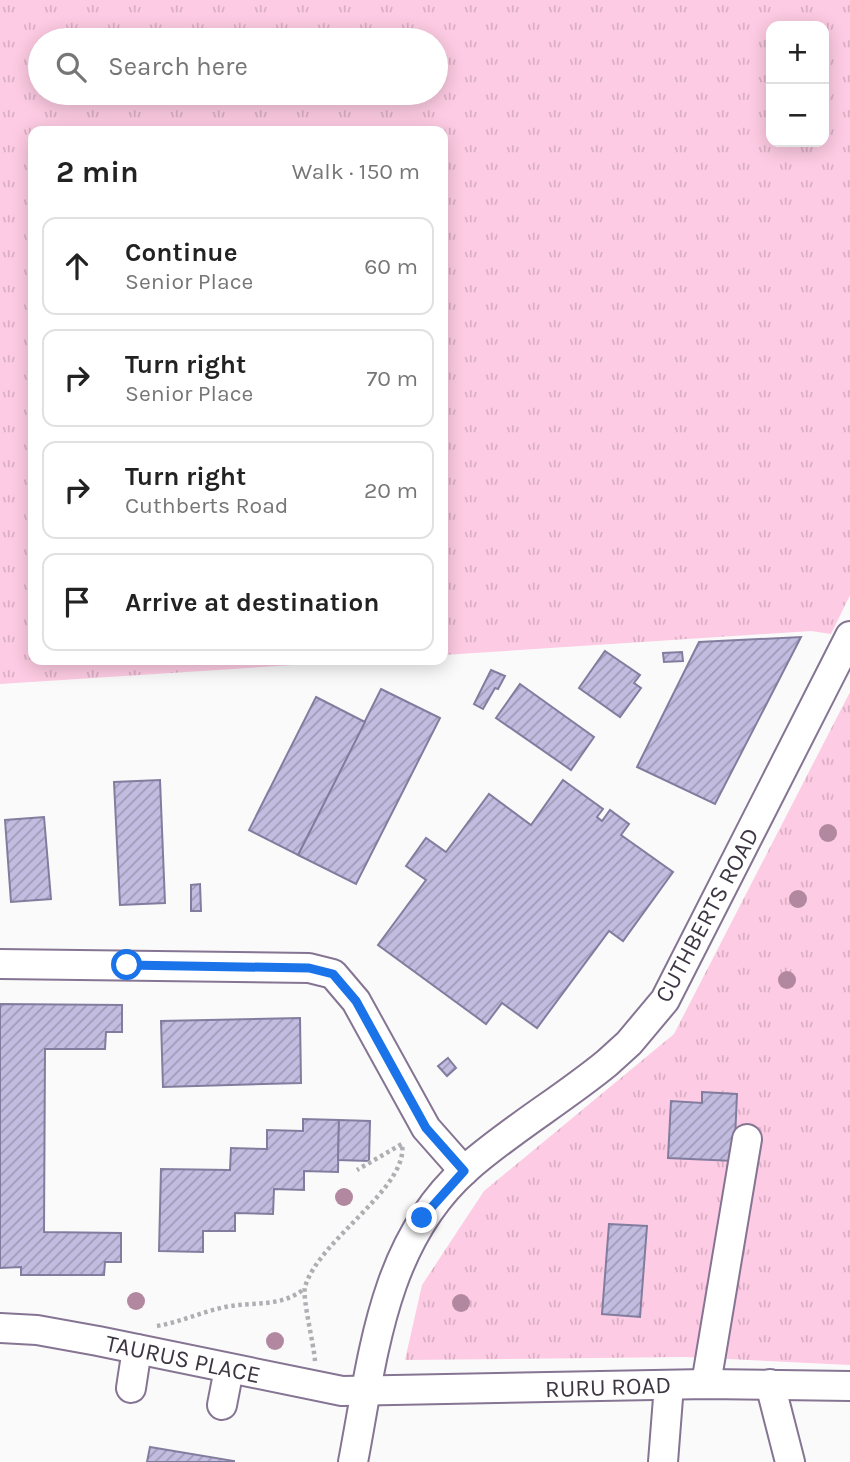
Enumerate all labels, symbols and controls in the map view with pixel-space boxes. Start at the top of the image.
map controls [766,21,829,147]
button: + [766,21,829,84]
search box [28,28,448,105]
icon: search [52,48,90,86]
text: Search here [108,51,248,82]
button: − [766,84,829,147]
text: 2 min [56,154,139,190]
text: Walk · 150 m [292,158,420,185]
text: Continue [125,237,237,268]
icon: ahead [58,247,96,285]
text: 60 m [364,253,418,280]
text: Senior Place [125,268,253,295]
text: Turn right [125,349,246,380]
icon: right [58,359,96,397]
text: 70 m [367,365,418,392]
text: Senior Place [125,380,253,407]
text: Turn right [125,461,246,492]
icon: right [58,471,96,509]
text: 20 m [364,477,418,504]
text: Cuthberts Road [125,492,288,519]
icon: arrive [58,583,96,621]
text: Arrive at destination [125,587,379,618]
street label: CUTHBERTS ROAD [649,823,765,1007]
route start [111,949,142,980]
route end [406,1202,437,1233]
street label: TAURUS PLACE [103,1329,263,1389]
street label: RURU ROAD [544,1371,672,1403]

